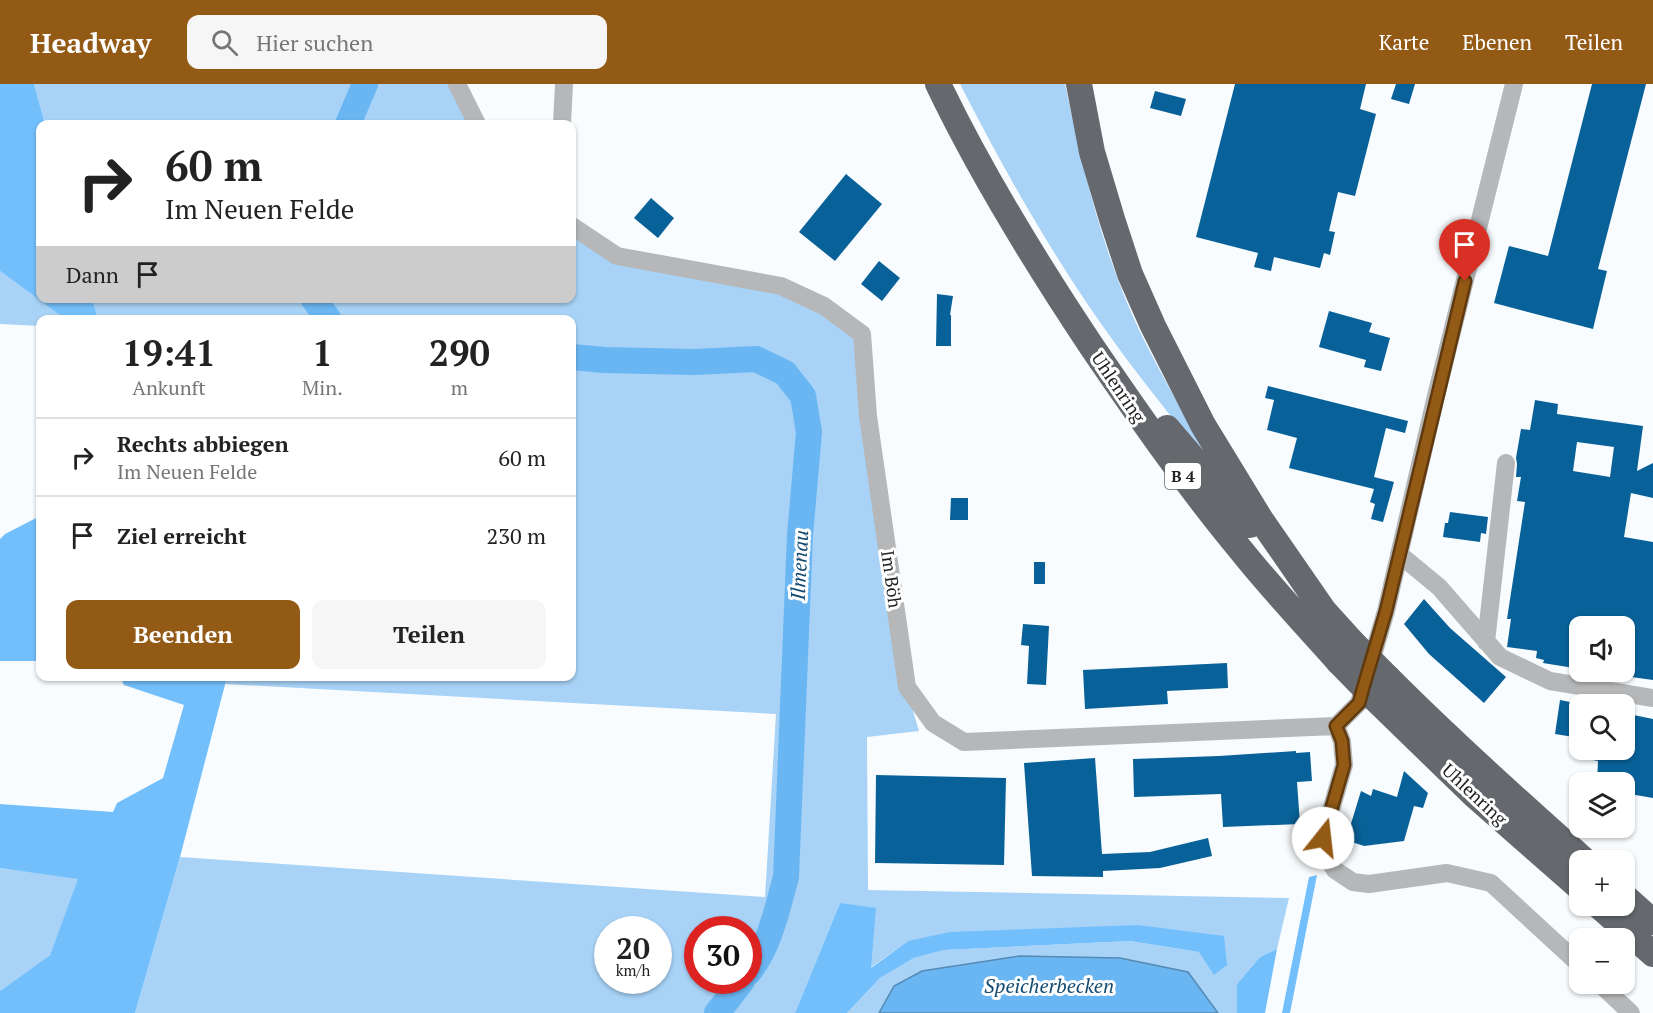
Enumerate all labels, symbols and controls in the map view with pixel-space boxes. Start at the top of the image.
search box [187,15,607,69]
text: Headway [30,24,151,61]
icon: search [208,26,241,59]
text: Hier suchen [256,28,373,57]
text: Karte [1379,28,1429,56]
text: Ebenen [1462,28,1532,56]
text: Teilen [1565,28,1623,56]
text: 60 m [165,137,263,193]
icon: right [66,144,144,222]
text: Im Neuen Felde [165,191,354,227]
pin [1439,219,1490,281]
icon: arrive [1448,228,1481,261]
icon: arrive [131,258,164,291]
text: Dann [66,260,119,289]
text: 19:41 [122,329,216,376]
text: 1 [312,329,332,376]
text: 290 [429,329,490,376]
street label: Uhlenring [1087,347,1152,427]
text: Ankunft [132,374,206,401]
text: Min. [302,374,343,401]
text: m [451,374,468,401]
text: Rechts abbiegen [117,429,289,458]
icon: right [66,441,99,474]
text: 60 m [498,443,546,472]
text: Im Neuen Felde [117,458,257,485]
road number: B 4 [1165,463,1201,489]
icon: arrive [66,519,99,552]
text: Ziel erreicht [117,521,247,550]
text: 230 m [486,521,546,550]
water label: Ilmenau [784,529,814,602]
street label: Im Böh [876,549,908,610]
button: Beenden [66,600,300,669]
button: Teilen [312,600,546,669]
map controls [1569,616,1635,994]
button: sound [1569,616,1635,682]
button: search [1569,694,1635,760]
street label: Uhlenring [1437,758,1513,831]
button: layers [1569,772,1635,838]
position arrow [1291,806,1355,870]
button: + [1569,850,1635,916]
speed limit sign: 30 [684,916,762,994]
text: 20 [616,928,650,968]
button: − [1569,928,1635,994]
text: km/h [616,960,650,980]
water label: Speicherbecken [984,972,1114,999]

